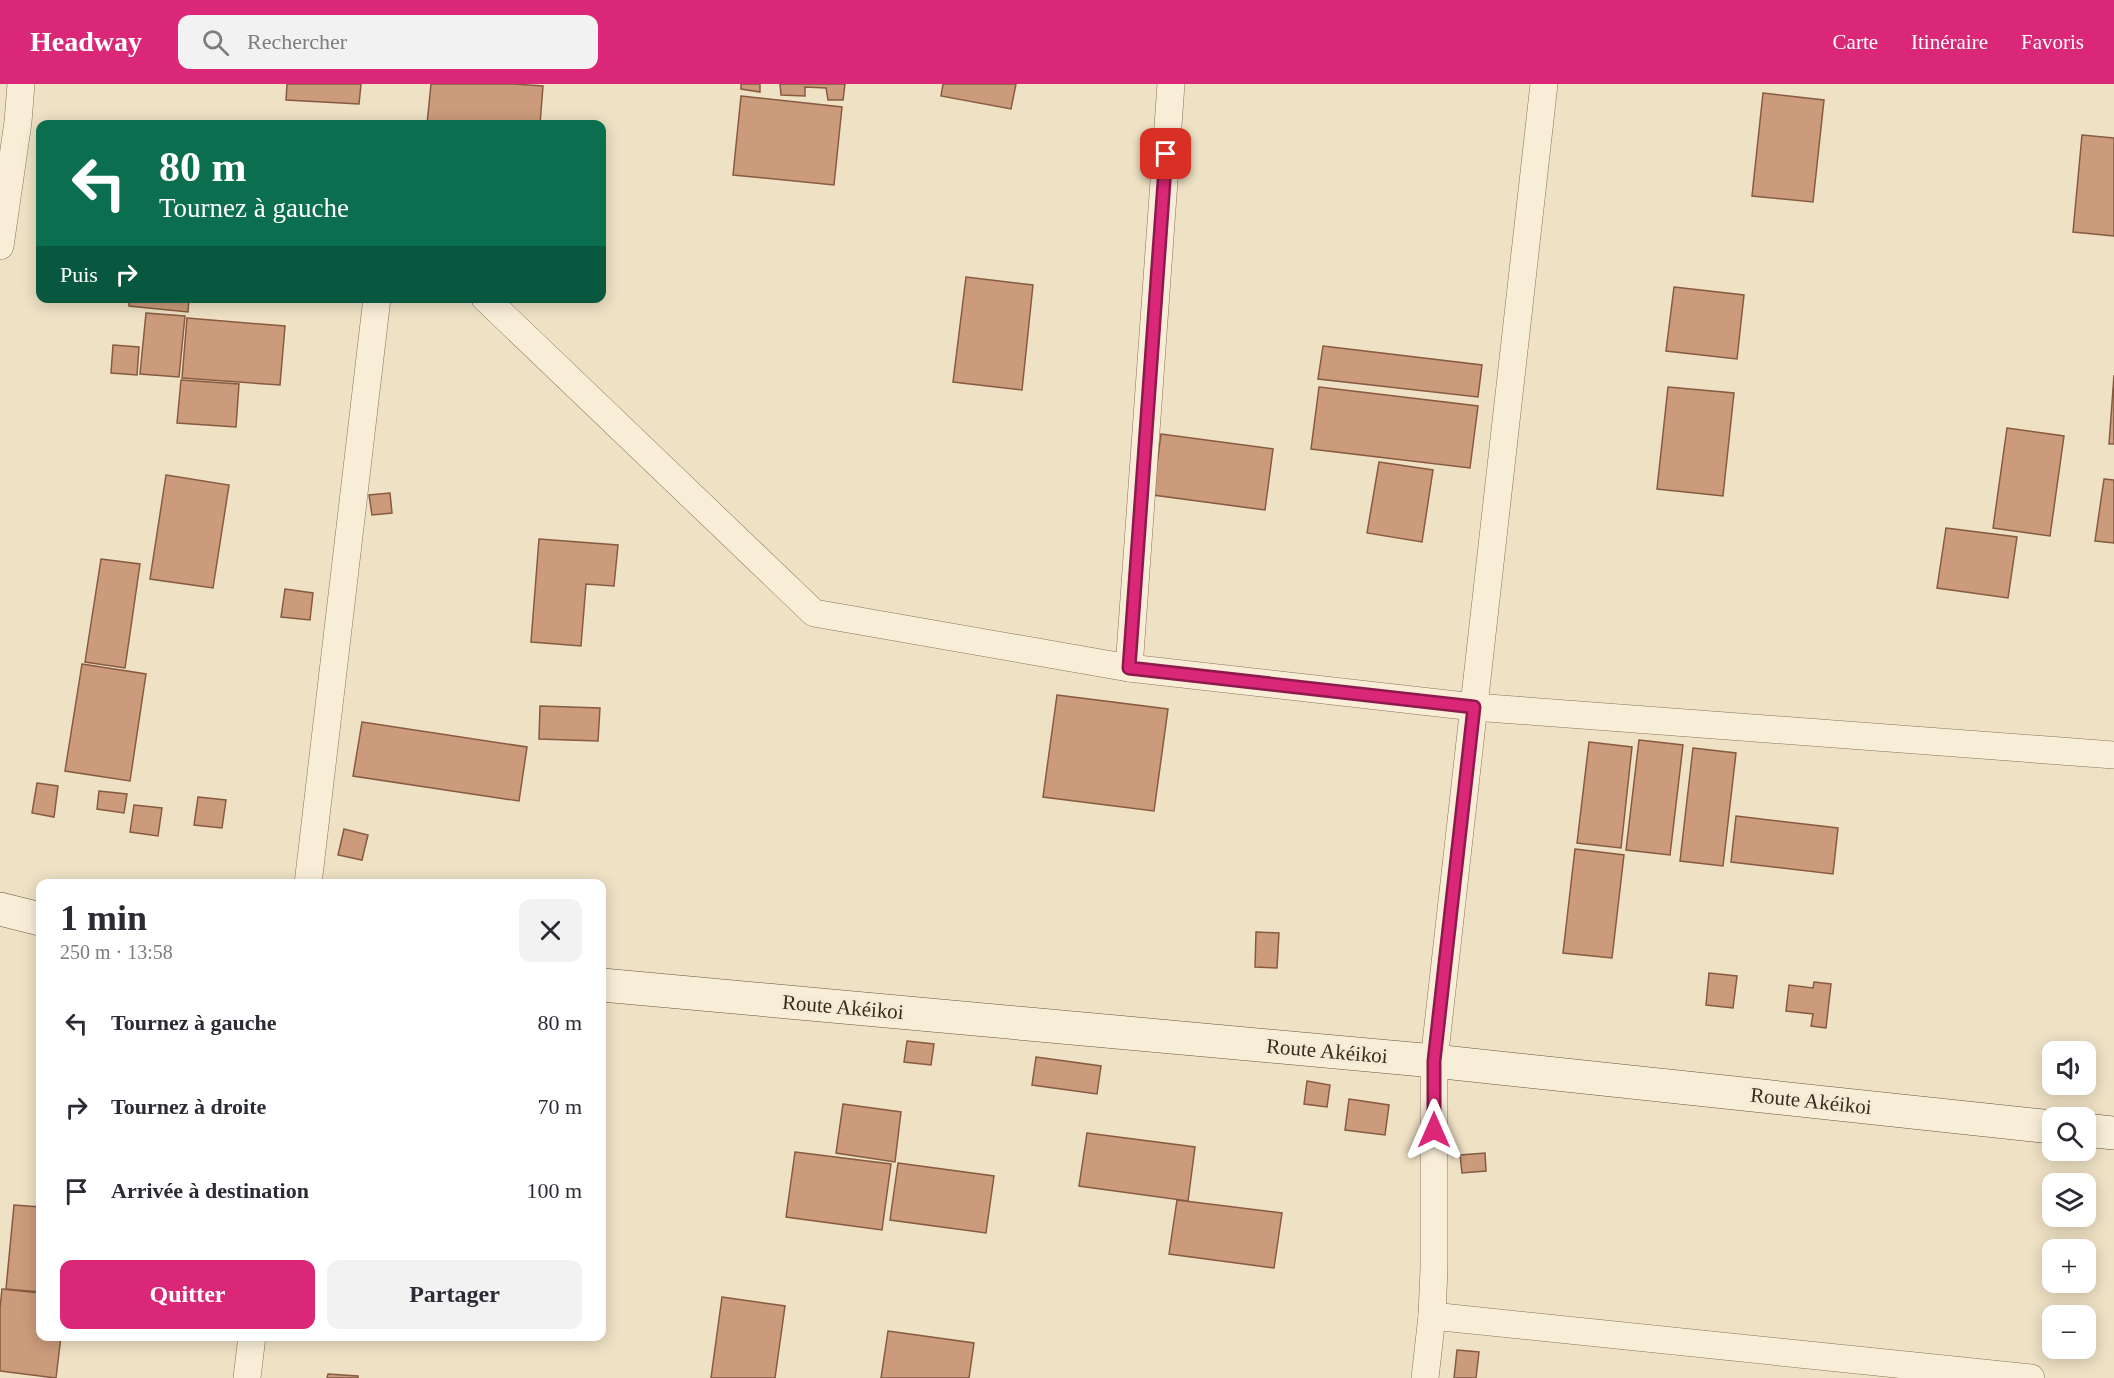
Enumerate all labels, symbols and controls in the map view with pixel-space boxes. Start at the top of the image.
search box [178,15,598,69]
text: Headway [30,26,142,57]
icon: search [199,26,232,59]
text: Rechercher [247,29,347,54]
text: Carte [1833,30,1878,54]
text: Itinéraire [1911,30,1988,54]
text: Favoris [2021,30,2084,54]
pin [1140,128,1191,179]
icon: arrive [1149,137,1182,170]
icon: left [60,144,138,222]
text: 80 m [159,144,247,190]
text: Tournez à gauche [159,193,349,223]
icon: right [110,258,143,291]
text: Puis [60,262,98,287]
text: 1 min [60,898,147,938]
button: close [519,899,582,962]
text: 250 m · 13:58 [60,941,173,963]
street label: Route Akéikoi [781,990,905,1024]
icon: left [60,1007,93,1040]
text: Tournez à gauche [111,1010,276,1035]
text: 80 m [537,1010,582,1035]
street label: Route Akéikoi [1265,1034,1389,1068]
map controls [2042,1041,2096,1359]
button: sound [2042,1041,2096,1095]
street label: Route Akéikoi [1749,1083,1873,1119]
icon: right [60,1091,93,1124]
text: Tournez à droite [111,1094,266,1119]
text: 70 m [537,1094,582,1119]
position arrow [1402,1098,1466,1162]
button: search [2042,1107,2096,1161]
button: layers [2042,1173,2096,1227]
icon: arrive [60,1175,93,1208]
text: Arrivée à destination [111,1178,309,1203]
text: 100 m [526,1178,582,1203]
button: + [2042,1239,2096,1293]
button: Quitter [60,1260,315,1329]
button: Partager [327,1260,582,1329]
button: − [2042,1305,2096,1359]

